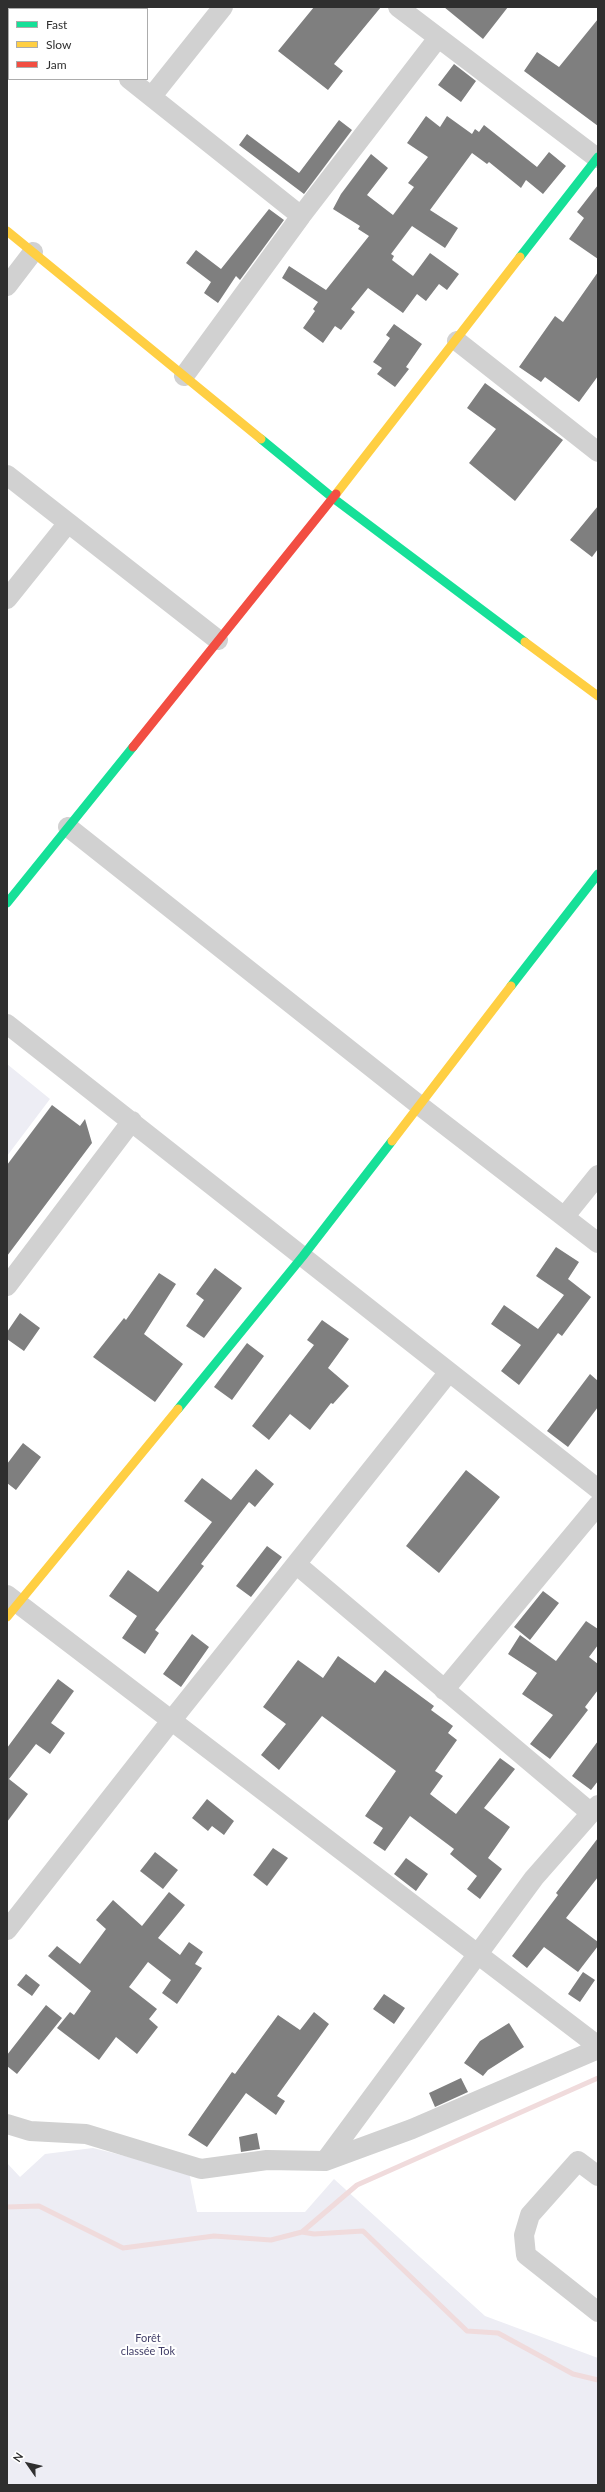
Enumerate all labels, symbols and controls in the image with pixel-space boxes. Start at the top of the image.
legend [8,8,148,80]
text: Fast [46,17,67,32]
text: Slow [46,37,71,52]
text: Jam [46,57,67,72]
park label: Forêt classée Tok [121,2331,175,2357]
north arrow [8,2444,48,2484]
text: N [10,2450,25,2464]

